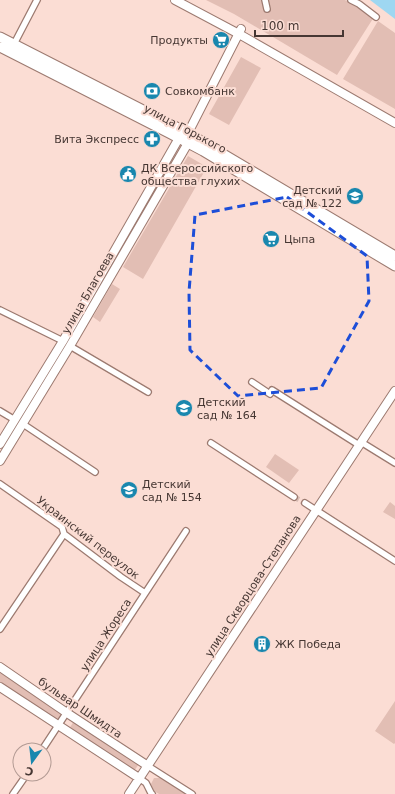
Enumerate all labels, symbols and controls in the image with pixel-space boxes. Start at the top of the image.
scale bar [255,12,343,38]
text: 100 m [261,19,299,33]
supermarket icon: Продукты [211,30,231,50]
place label: Продукты [150,34,208,47]
bank icon: Совкомбанк [142,81,162,101]
place label: Совкомбанк [165,85,235,98]
street label: улица Горького [142,102,229,156]
pharmacy icon: Вита Экспресс [142,129,162,149]
place label: Вита Экспресс [54,133,139,146]
place label: ДК Всероссийского общества глухих [141,162,254,188]
public building icon: ДК Всероссийского общества глухих [118,164,138,184]
place label: Детский сад № 122 [282,184,342,210]
school or university icon: Детский сад № 122 [345,186,365,206]
supermarket icon: Цыпа [261,229,281,249]
place label: Цыпа [284,233,315,246]
street label: улица Благоева [59,250,117,336]
place label: Детский сад № 164 [197,396,257,422]
school or university icon: Детский сад № 164 [174,398,194,418]
place label: Детский сад № 154 [142,478,202,504]
school or university icon: Детский сад № 154 [119,480,139,500]
street label: Украинский переулок [34,494,142,582]
street label: улица Скворцова-Степанова [202,513,304,659]
street label: улица Жореса [78,596,134,674]
building icon: ЖК Победа [252,634,272,654]
place label: ЖК Победа [275,638,341,651]
street label: бульвар Шмидта [36,675,124,741]
north arrow [12,742,52,782]
text: С [24,764,35,779]

